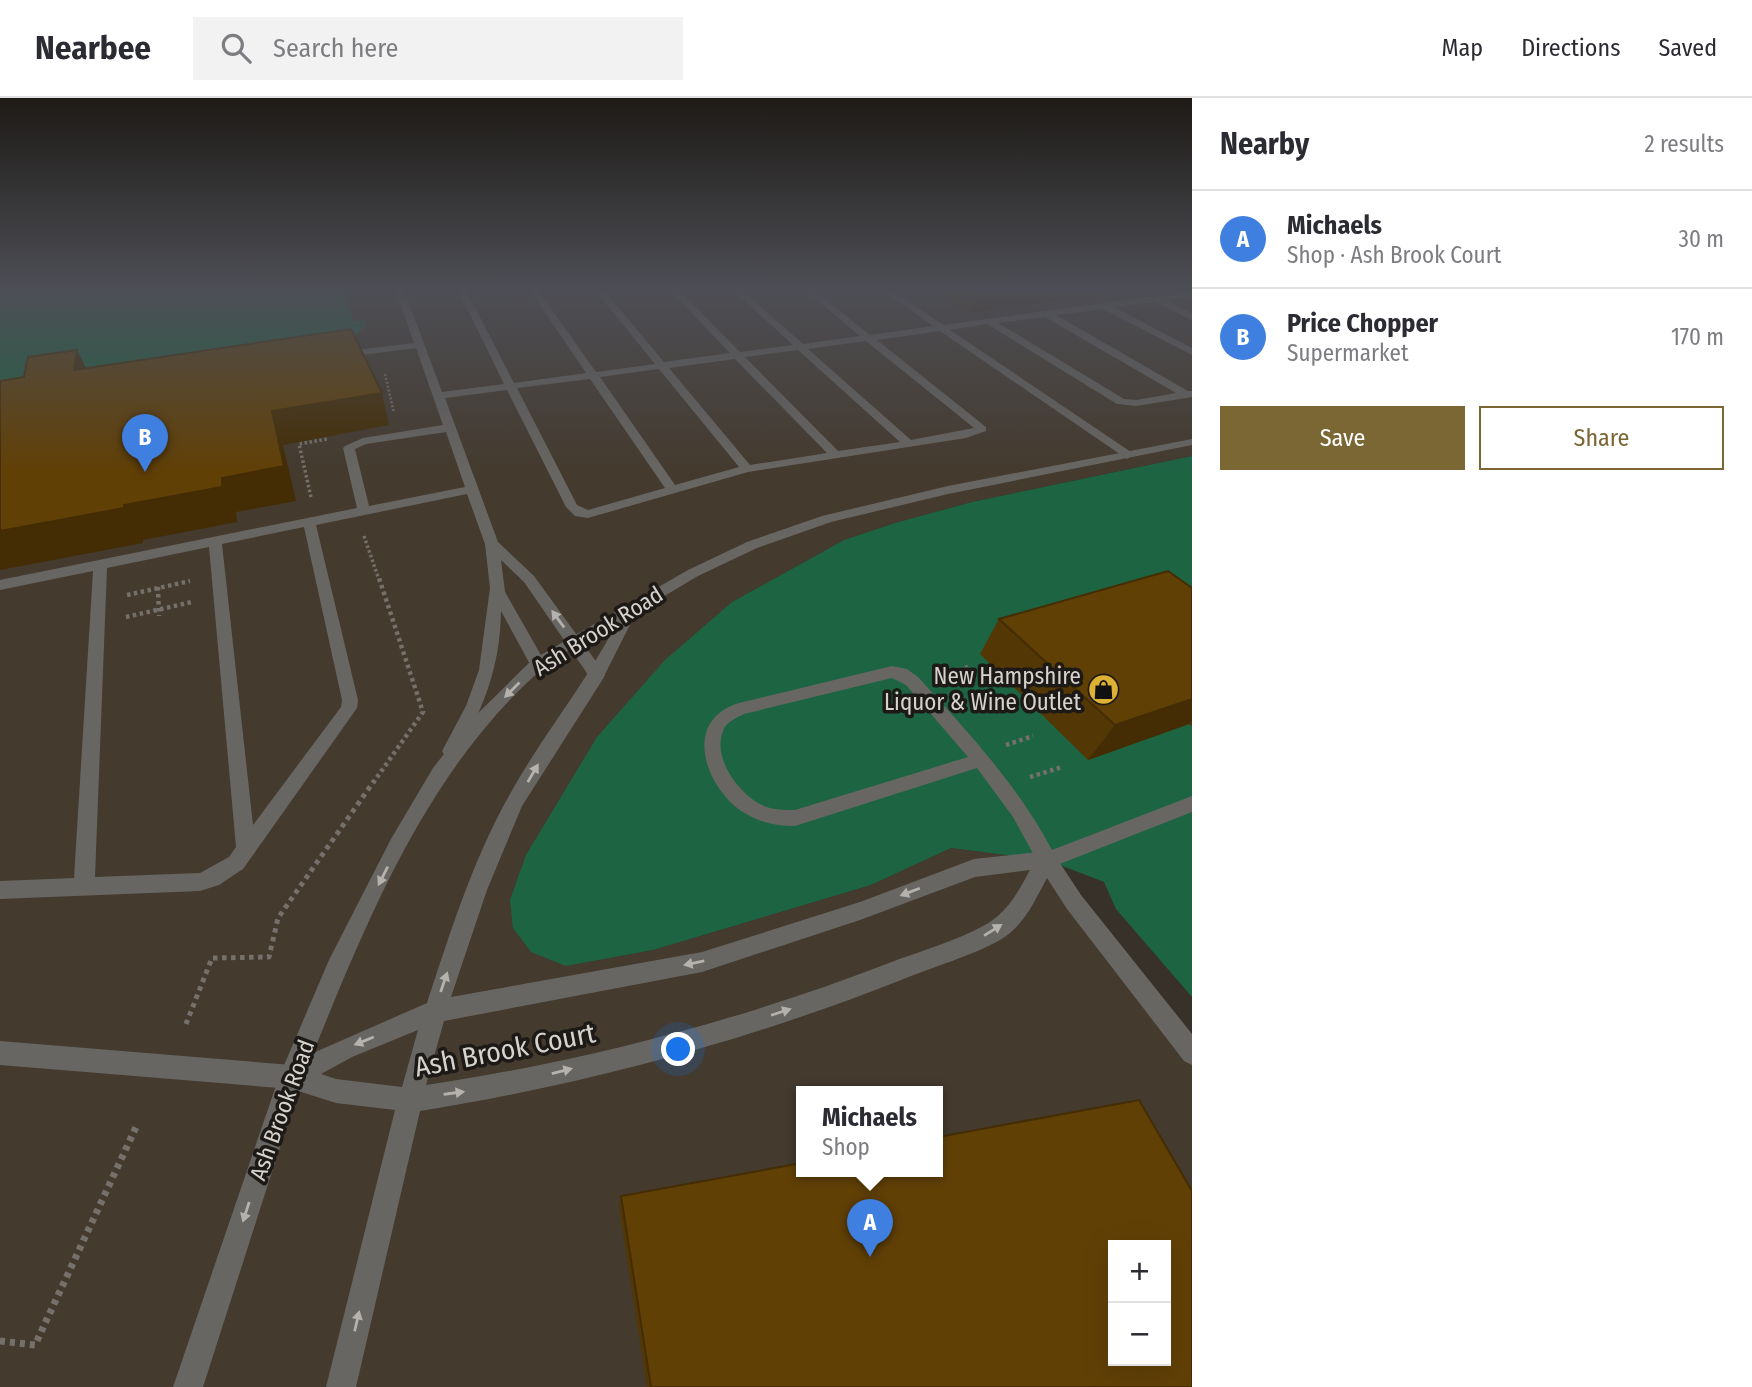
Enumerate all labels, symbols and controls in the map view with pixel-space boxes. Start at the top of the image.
search box [193,17,683,80]
text: Nearbee [35,28,151,68]
icon: search [217,29,255,67]
text: Search here [273,33,398,64]
text: Map [1442,34,1483,62]
text: Directions [1521,34,1620,62]
text: Saved [1658,34,1717,62]
text: Nearby [1220,126,1309,162]
text: 2 results [1644,130,1724,158]
text: Michaels [1287,210,1382,241]
text: A [1237,225,1249,253]
text: 30 m [1679,225,1724,253]
text: Shop · Ash Brook Court [1287,241,1501,269]
text: Price Chopper [1287,308,1438,339]
text: B [1237,323,1249,351]
text: 170 m [1671,323,1724,351]
text: Supermarket [1287,339,1408,367]
button: Save [1220,406,1465,470]
button: Share [1479,406,1724,470]
pin: B [122,414,168,472]
street label: Ash Brook Road [528,580,668,682]
one-way arrow [551,610,565,628]
place label: New Hampshire Liquor & Wine Outlet [884,662,1081,716]
shop icon: New Hampshire Liquor & Wine Outlet [1087,672,1121,706]
one-way arrow [503,682,520,699]
one-way arrow [527,764,540,783]
one-way arrow [377,866,389,886]
one-way arrow [899,886,920,897]
one-way arrow [983,923,1003,936]
one-way arrow [683,958,705,969]
one-way arrow [440,971,450,992]
one-way arrow [771,1006,792,1017]
street label: Ash Brook Court [412,1016,599,1084]
your location [661,1032,695,1066]
one-way arrow [353,1035,374,1046]
street label: Ash Brook Road [244,1036,320,1184]
one-way arrow [551,1065,573,1076]
popup [796,1086,943,1177]
one-way arrow [444,1088,466,1099]
text: Michaels [822,1102,917,1133]
text: Shop [822,1133,870,1161]
pin: A [847,1199,893,1257]
one-way arrow [240,1201,251,1222]
map controls [1108,1240,1171,1366]
button: + [1108,1240,1171,1303]
button: − [1108,1303,1171,1366]
one-way arrow [352,1310,363,1332]

